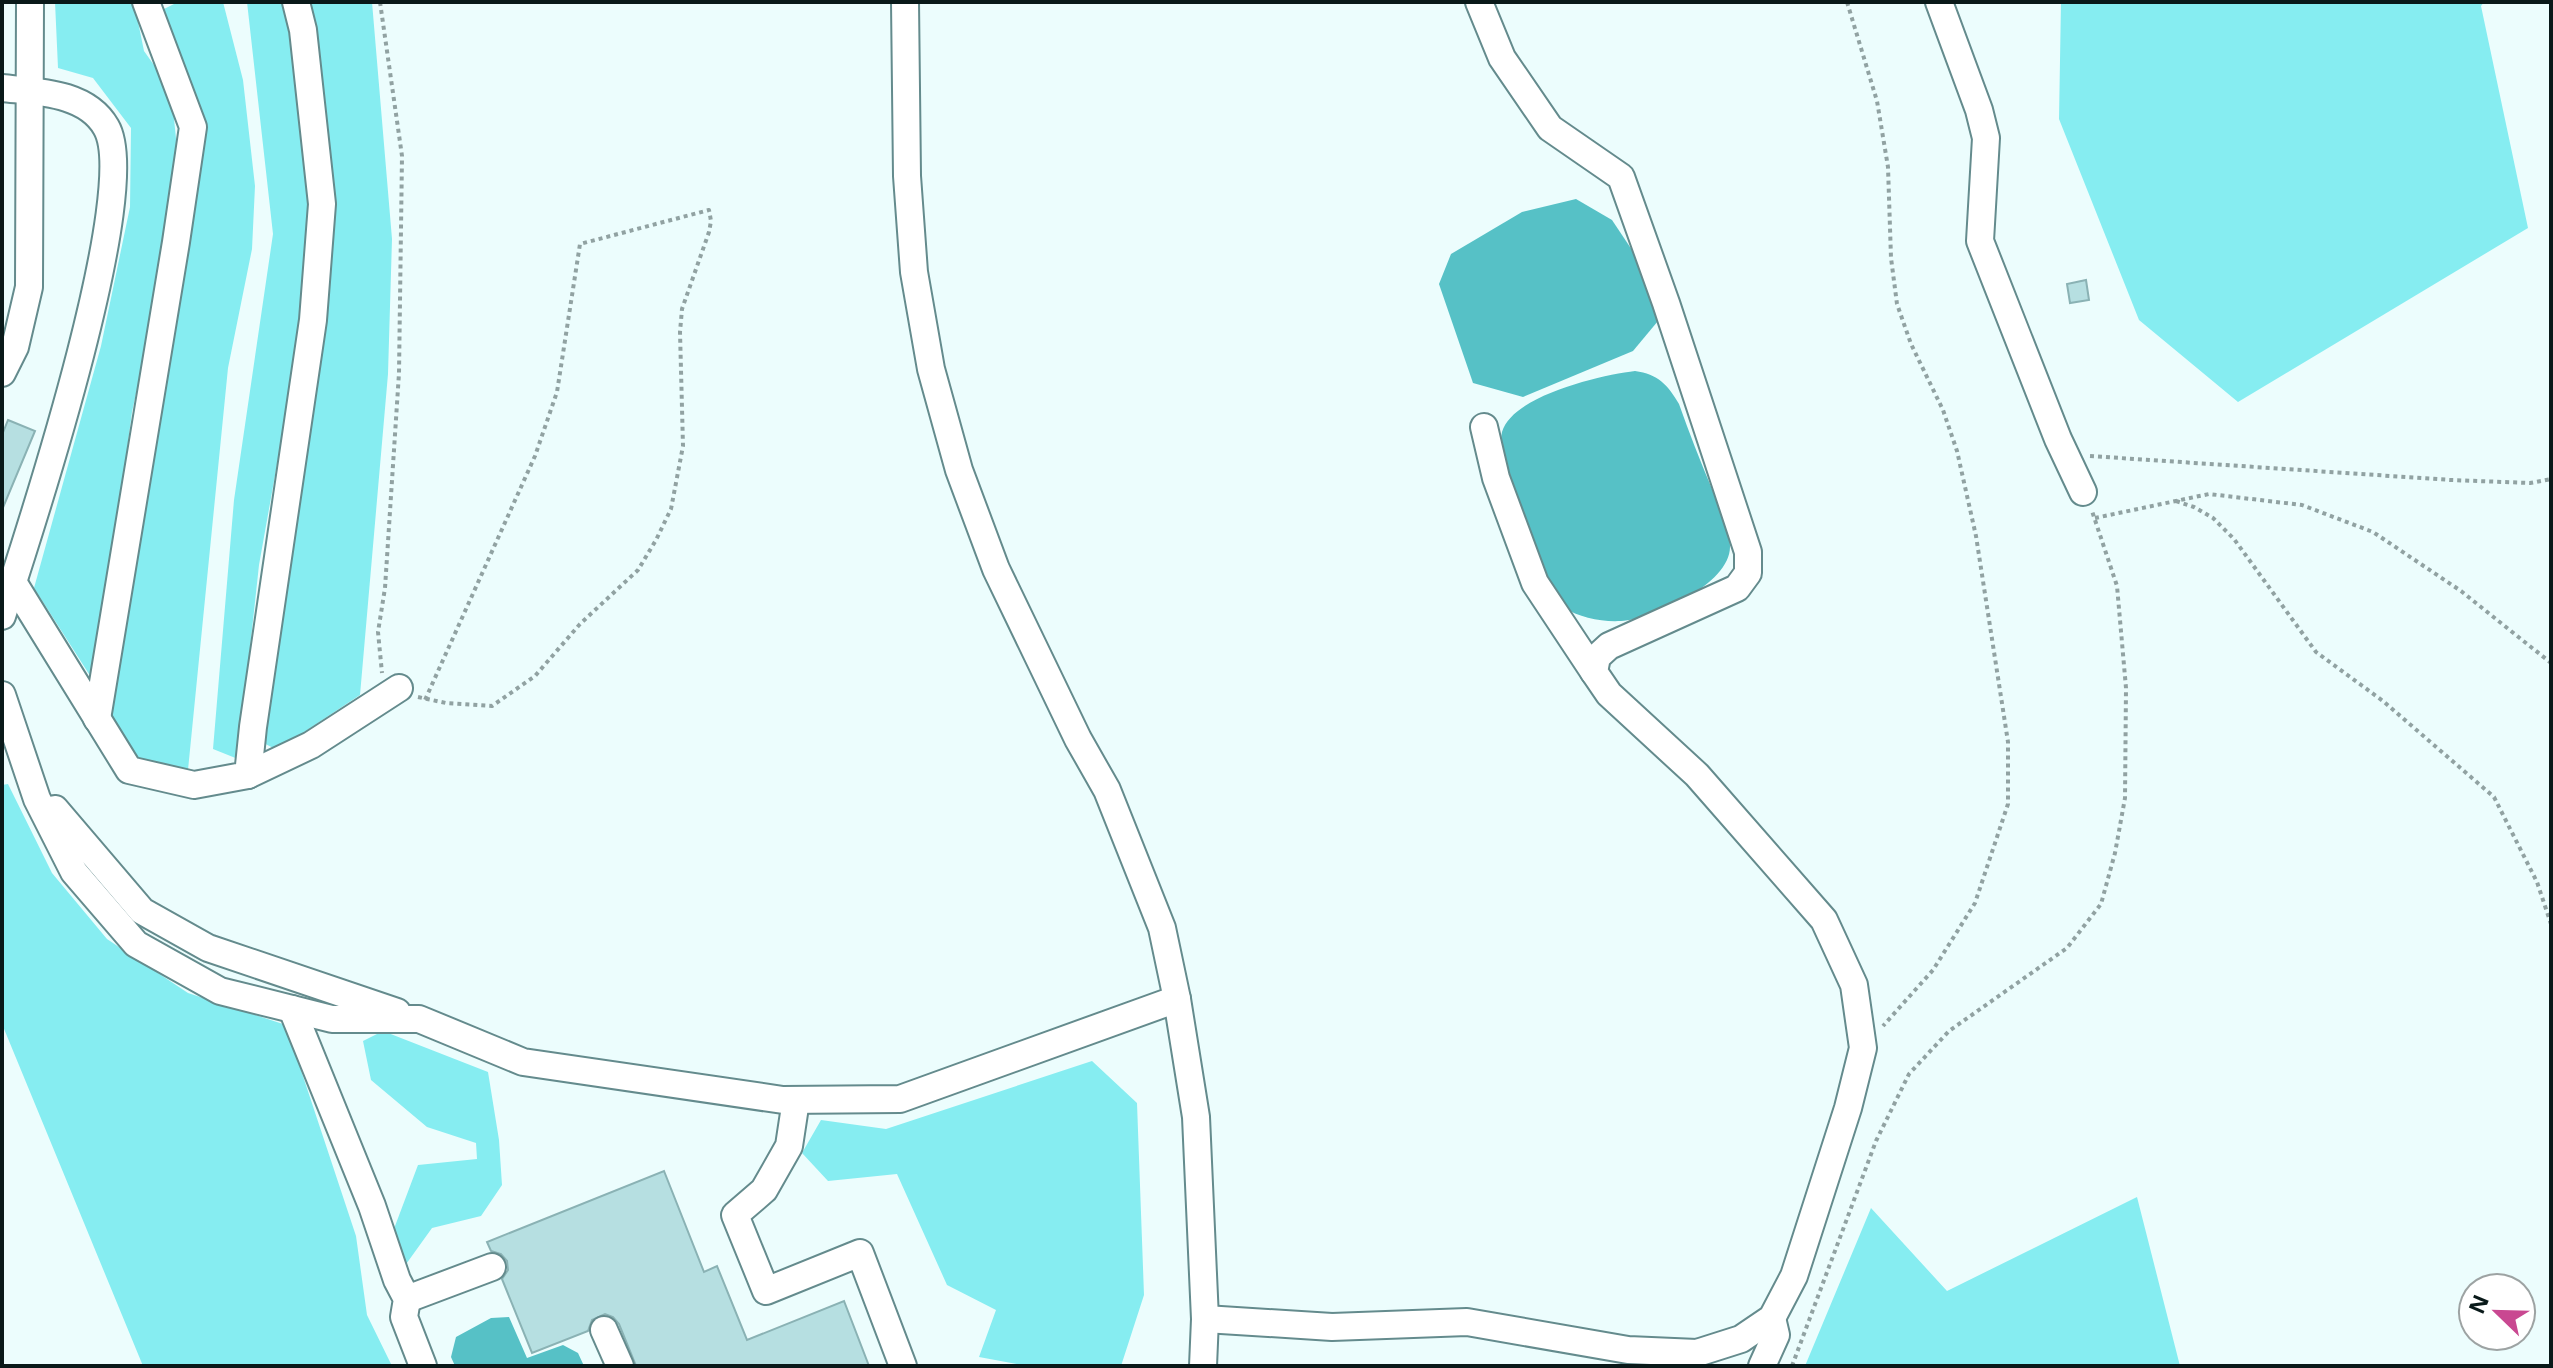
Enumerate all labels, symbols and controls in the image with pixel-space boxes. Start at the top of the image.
north arrow [2457,1272,2537,1352]
text: N [2460,1290,2495,1318]

